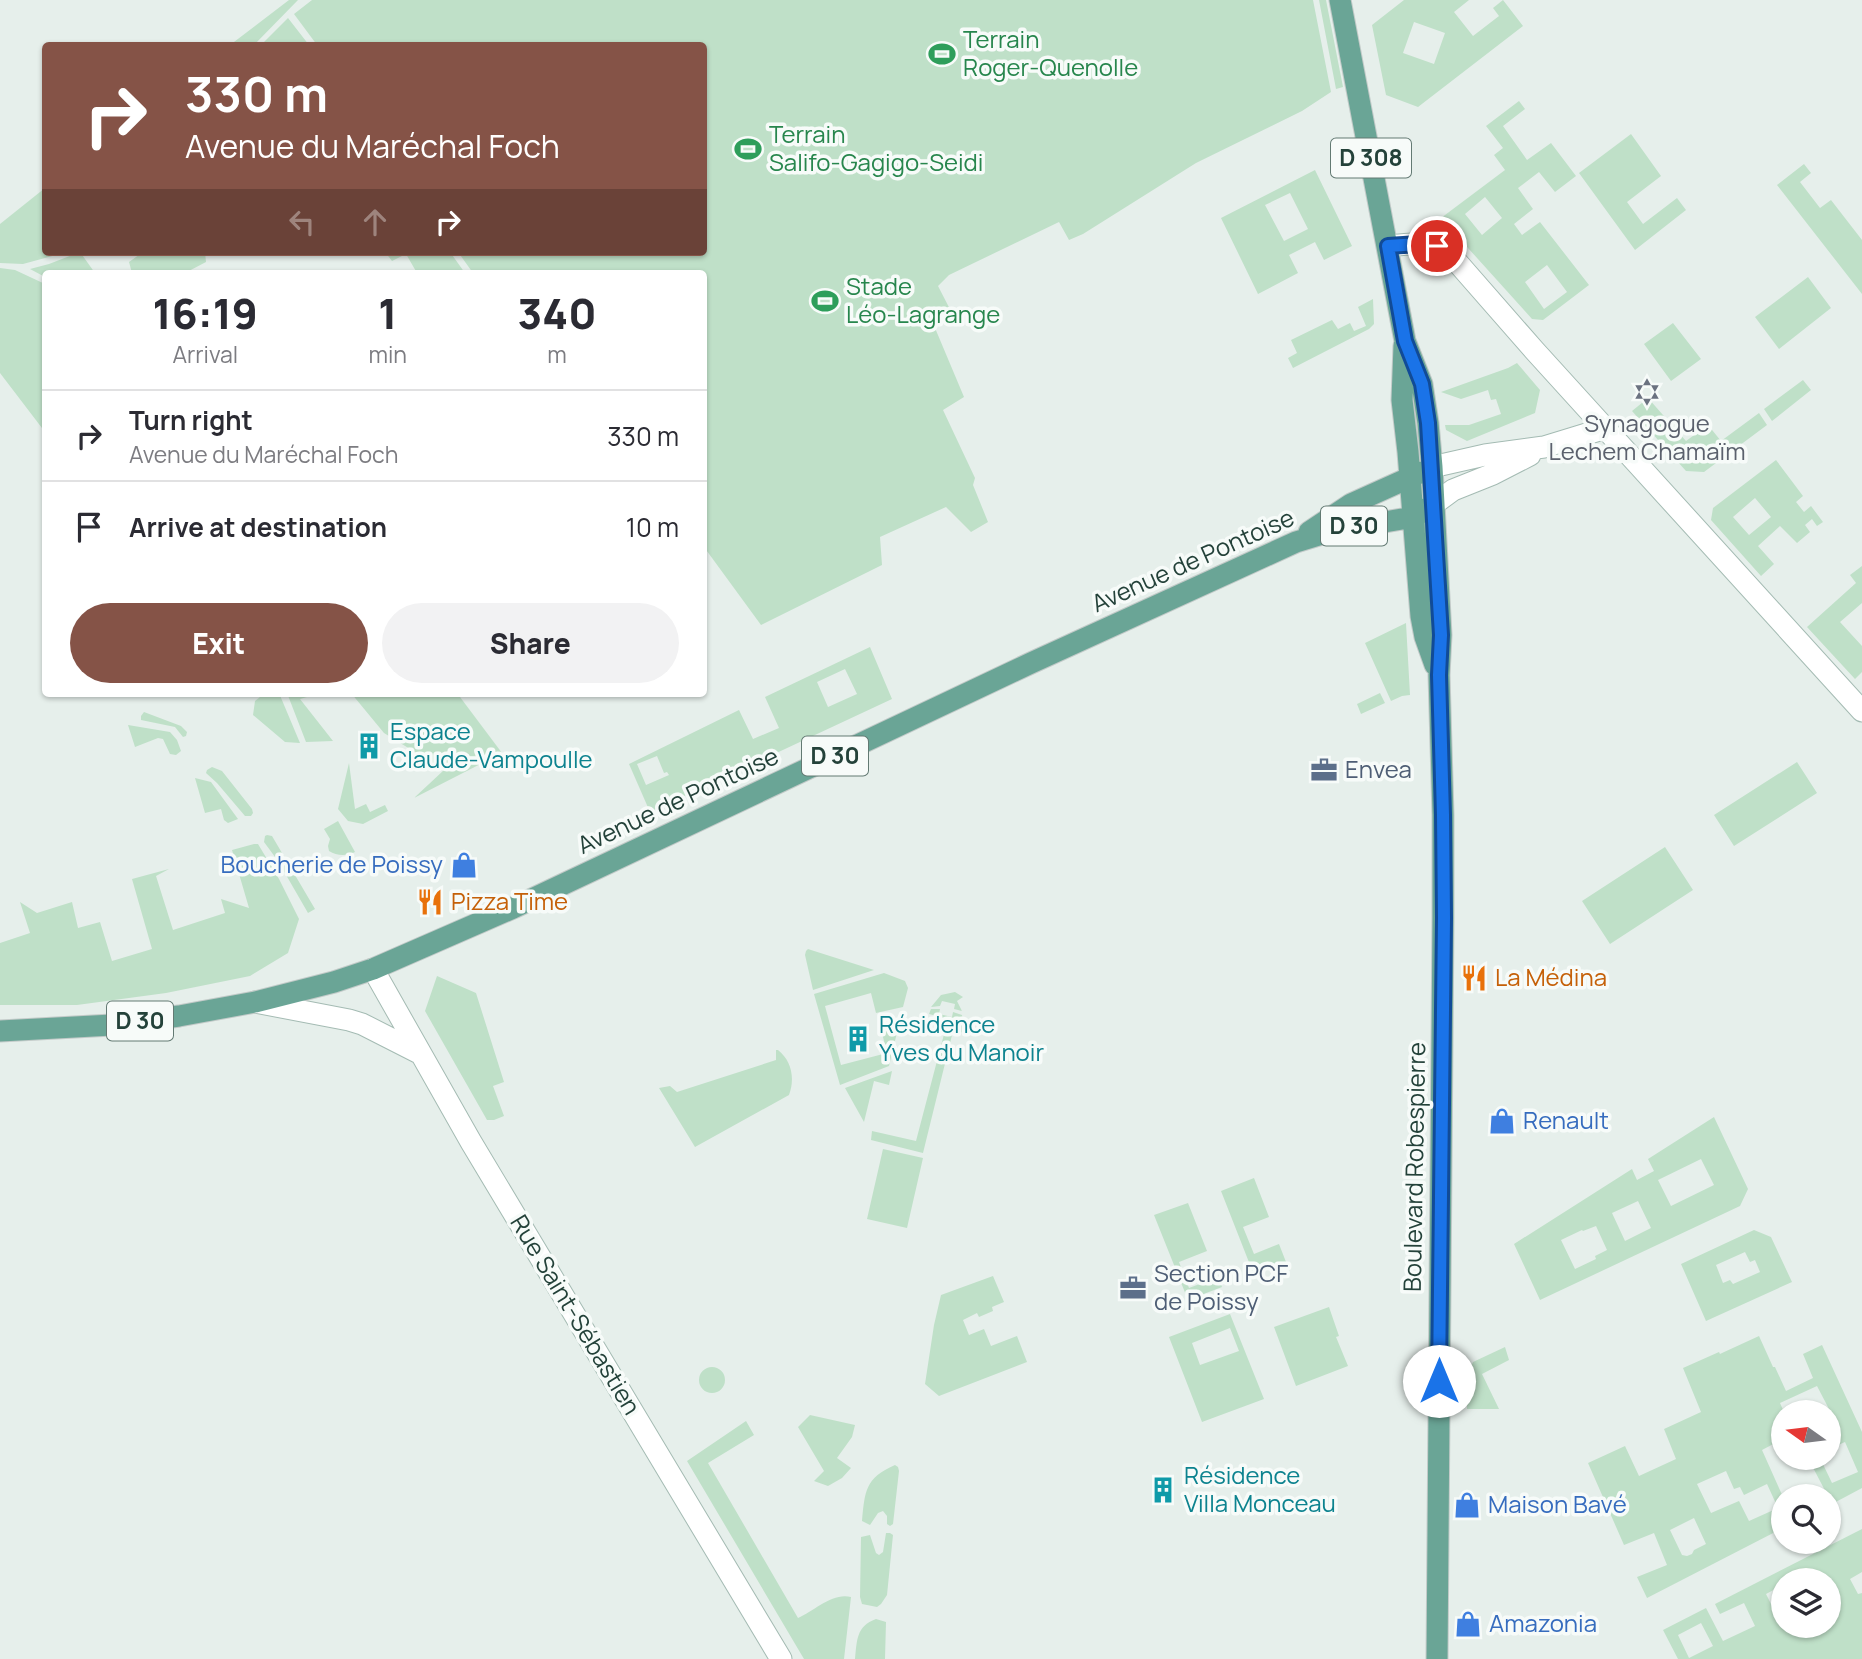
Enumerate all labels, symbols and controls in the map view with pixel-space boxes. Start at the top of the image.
place label: Terrain Roger-Quenolle [963,22,1138,83]
sports icon: Terrain Roger-Quenolle [927,39,957,69]
text: 330 m [185,60,328,127]
icon: right [70,70,161,161]
place label: Terrain Salifo-Gagigo-Seidi [769,117,983,178]
text: Avenue du Maréchal Foch [185,124,560,168]
sports icon: Terrain Salifo-Gagigo-Seidi [733,134,763,164]
road number: D 308 [1331,139,1411,178]
icon: left [283,203,321,241]
icon: ahead [356,203,394,241]
icon: right [429,203,467,241]
pin [1407,216,1467,276]
icon: arrive [1418,227,1456,265]
place label: Stade Léo-Lagrange [846,269,1000,330]
text: 16:19 [153,284,258,342]
text: 1 [378,284,397,342]
text: 340 [517,284,596,342]
sports icon: Stade Léo-Lagrange [810,286,840,316]
text: Arrival [172,338,238,370]
text: min [368,338,407,370]
text: m [547,338,567,370]
synagogue icon: Synagogue Lechem Chamaïm [1632,377,1662,407]
text: Turn right [129,402,253,438]
place label: Synagogue Lechem Chamaïm [1548,406,1746,467]
icon: right [70,417,108,455]
text: 330 m [607,418,679,454]
text: Avenue du Maréchal Foch [129,438,398,470]
street label: Avenue de Pontoise [1086,500,1299,619]
road number: D 30 [1321,506,1387,546]
icon: arrive [70,508,108,546]
text: Arrive at destination [129,509,387,545]
text: 10 m [626,509,679,545]
button: Exit [70,603,368,683]
button: Share [382,603,679,683]
place label: Espace Claude-Vampoulle [390,714,593,775]
building icon: Espace Claude-Vampoulle [354,731,384,761]
road number: D 30 [802,736,868,776]
street label: Avenue de Pontoise [571,739,783,861]
place label: Envea [1345,752,1412,785]
office icon: Envea [1309,755,1339,785]
place label: Boucherie de Poissy [221,847,443,880]
shop icon: Boucherie de Poissy [449,850,479,880]
place label: Pizza Time [451,884,568,917]
restaurant icon: Pizza Time [415,887,445,917]
place label: La Médina [1495,960,1607,993]
restaurant icon: La Médina [1459,963,1489,993]
road number: D 30 [107,1002,173,1040]
place label: Résidence Yves du Manoir [879,1007,1044,1068]
building icon: Résidence Yves du Manoir [843,1024,873,1054]
street label: Boulevard Robespierre [1395,1042,1432,1292]
place label: Renault [1523,1103,1609,1136]
shop icon: Renault [1487,1106,1517,1136]
street label: Rue Saint-Sébastien [503,1208,649,1420]
place label: Section PCF de Poissy [1154,1256,1288,1317]
office icon: Section PCF de Poissy [1118,1273,1148,1303]
position arrow [1402,1344,1476,1418]
north arrow [1771,1400,1841,1470]
map controls [1771,1400,1841,1638]
place label: Résidence Villa Monceau [1184,1458,1336,1519]
building icon: Résidence Villa Monceau [1148,1475,1178,1505]
button: search [1771,1484,1841,1554]
place label: Maison Bavé [1488,1487,1627,1520]
shop icon: Maison Bavé [1452,1490,1482,1520]
button: layers [1771,1568,1841,1638]
place label: Amazonia [1489,1606,1597,1639]
shop icon: Amazonia [1453,1609,1483,1639]

